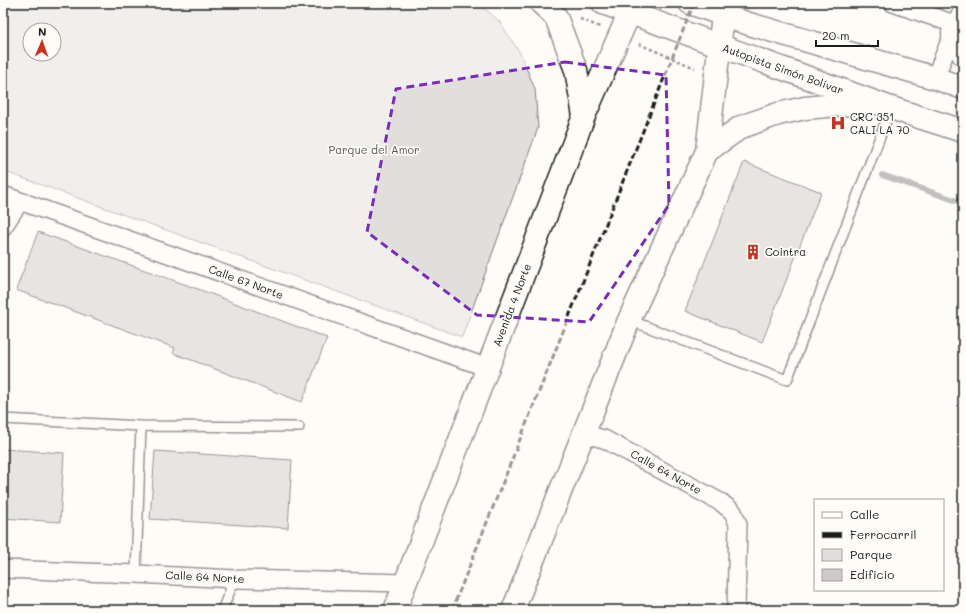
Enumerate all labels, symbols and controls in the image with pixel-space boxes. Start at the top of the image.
north arrow [22,22,62,62]
scale bar [816,22,878,48]
text: N [38,24,47,39]
text: 20 m [822,27,850,43]
street label: Autopista Simón Bolívar [720,40,846,97]
place label: CRC 351 CALI LA 70 [850,109,910,137]
hospital icon: CRC 351 CALI LA 70 [829,114,847,132]
park label: Parque del Amor [329,142,419,157]
building icon: Cointra [744,243,762,261]
place label: Cointra [765,244,806,259]
street label: Calle 67 Norte [207,261,286,302]
street label: Avenida 4 Norte [489,261,534,348]
street label: Calle 64 Norte [628,446,705,497]
legend [814,499,944,591]
text: Calle [850,506,880,522]
text: Ferrocarril [850,526,917,542]
text: Parque [850,546,893,562]
text: Edificio [850,566,894,582]
street label: Calle 64 Norte [165,567,245,586]

